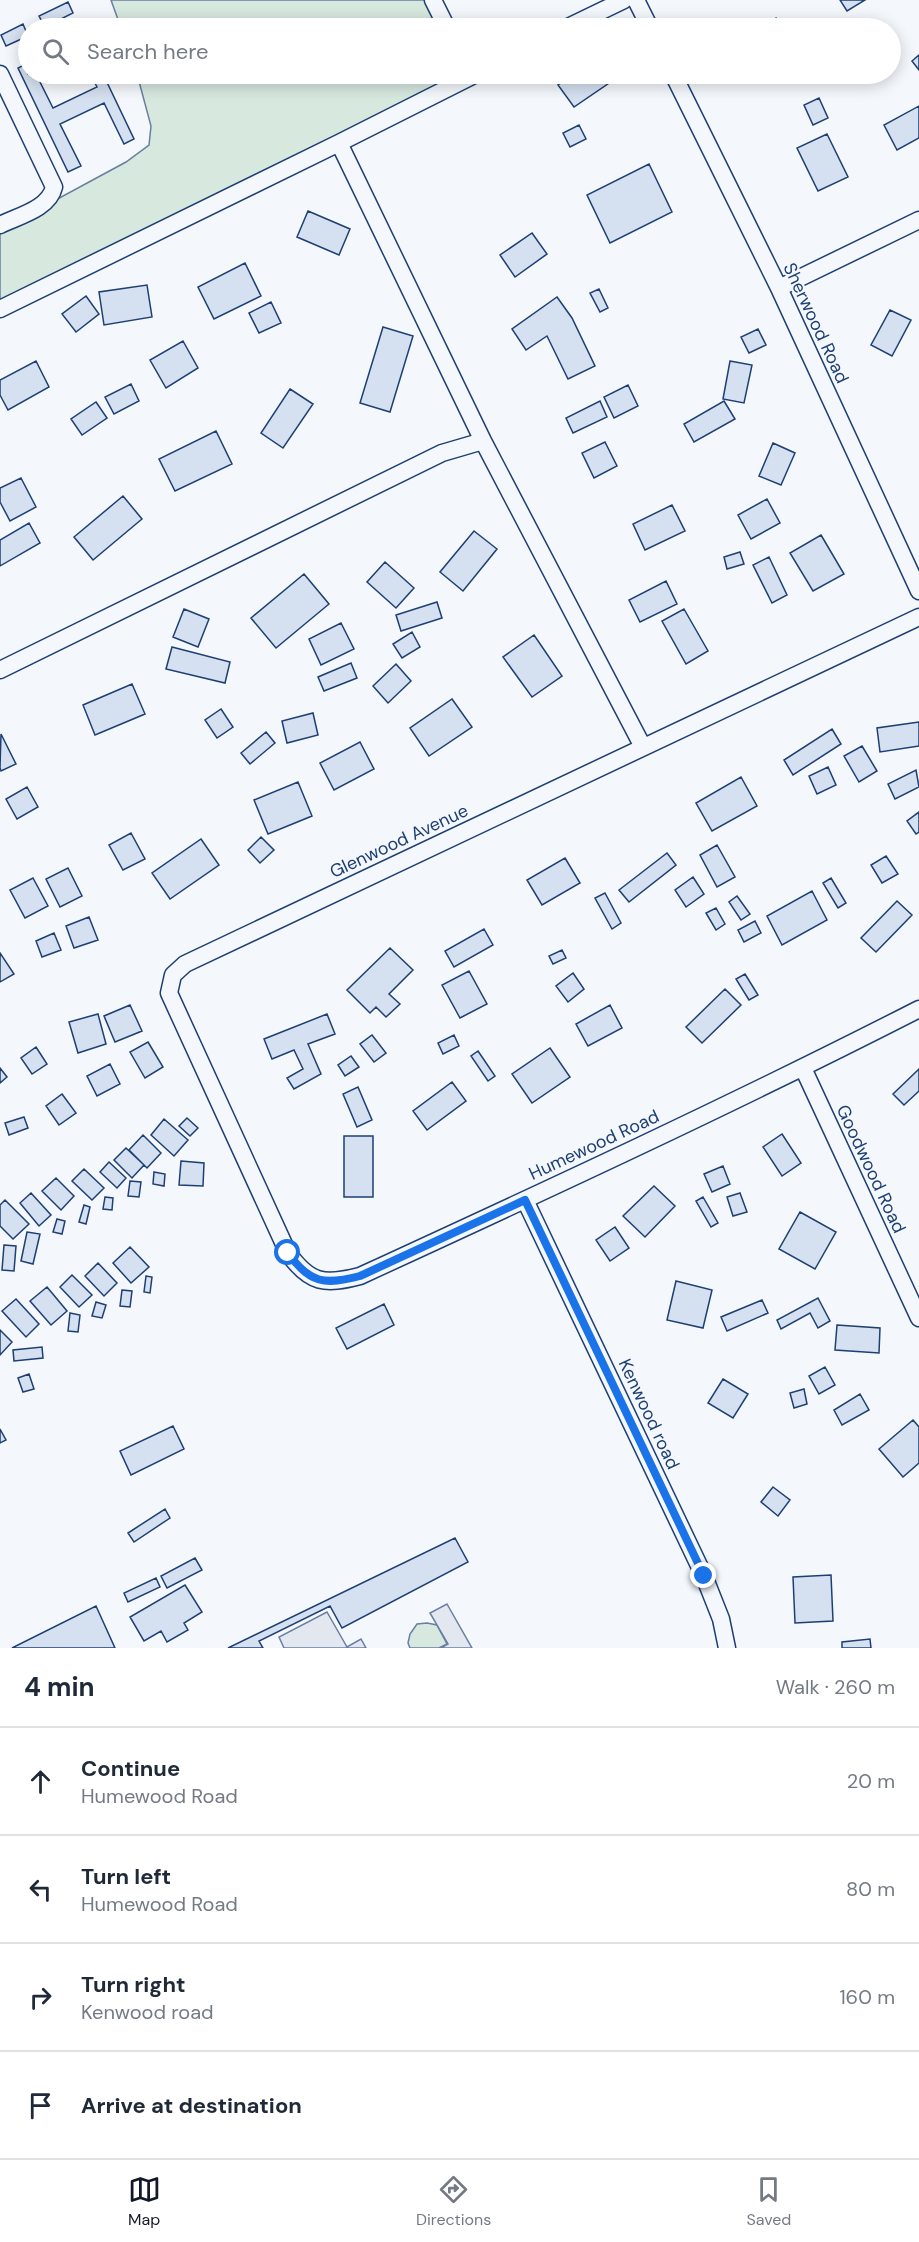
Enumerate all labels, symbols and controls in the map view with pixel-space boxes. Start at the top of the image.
search box [18,18,901,84]
icon: search [39,35,72,68]
text: Search here [87,37,208,66]
street label: Sherwood Road [778,259,854,387]
street label: Glenwood Avenue [326,798,472,884]
street label: Goodwood Road [831,1101,911,1237]
street label: Humewood Road [525,1104,663,1186]
route start [274,1239,300,1265]
street label: Kenwood road [613,1355,685,1473]
route end [690,1562,716,1588]
text: 4 min [24,1670,95,1704]
text: Walk · 260 m [776,1674,895,1700]
text: Continue [81,1754,180,1783]
icon: ahead [24,1765,57,1798]
text: 20 m [847,1768,895,1794]
text: Humewood Road [81,1783,238,1809]
text: Turn left [81,1862,171,1891]
icon: left [24,1873,57,1906]
text: 80 m [846,1876,895,1902]
text: Humewood Road [81,1891,238,1917]
text: Turn right [81,1970,186,1999]
icon: right [24,1981,57,2014]
text: 160 m [839,1984,895,2010]
text: Kenwood road [81,1999,214,2025]
icon: arrive [24,2089,57,2122]
text: Arrive at destination [81,2091,302,2120]
tab: Map [128,2173,161,2230]
tab: Directions [416,2173,491,2230]
tab: Saved [747,2173,791,2230]

